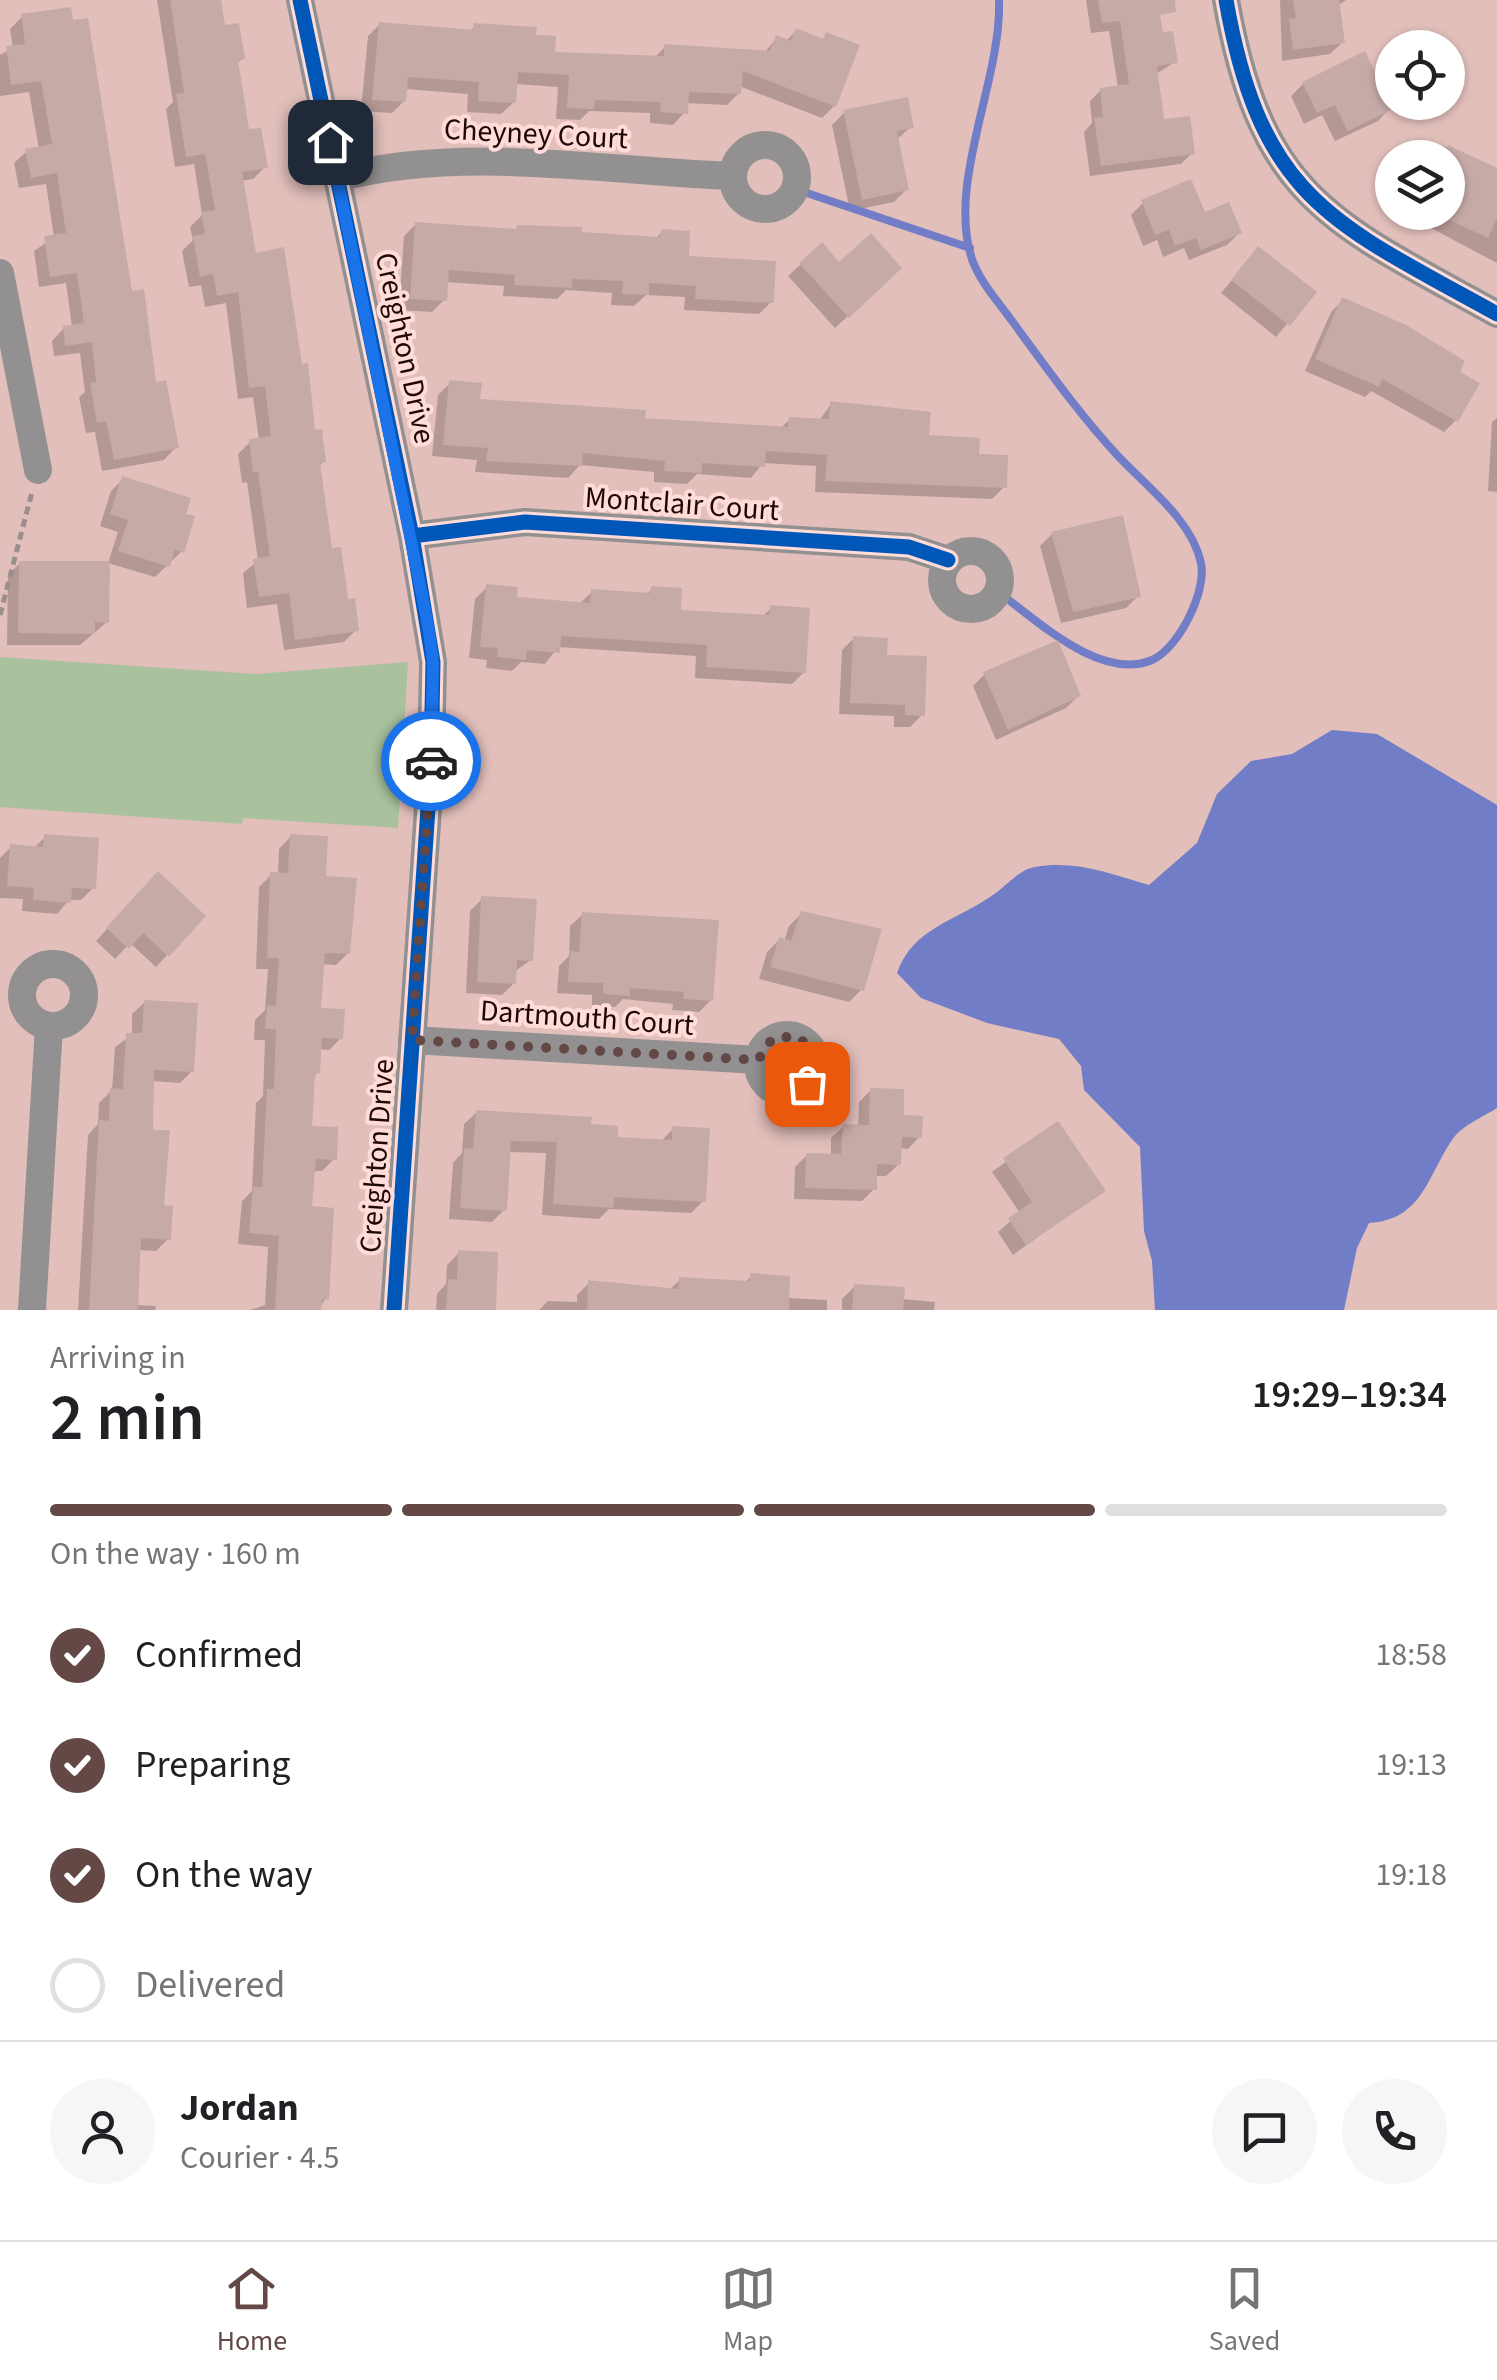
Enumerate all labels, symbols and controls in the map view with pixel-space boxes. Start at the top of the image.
map controls [1375,30,1465,230]
button: locate [1375,30,1465,120]
pin [288,100,373,185]
street label: Cheyney Court [443,108,629,160]
icon: home [303,115,358,170]
button: layers [1375,140,1465,230]
street label: Creighton Drive [364,248,446,448]
street label: Montclair Court [583,476,781,532]
courier [381,711,481,811]
icon: car [404,734,459,789]
street label: Dartmouth Court [479,989,695,1047]
pin [765,1042,850,1127]
icon: bag [780,1057,835,1112]
street label: Creighton Drive [349,1058,405,1254]
text: Arriving in [50,1335,186,1381]
text: 19:29–19:34 [1252,1368,1447,1422]
text: 2 min [50,1372,205,1465]
text: On the way · 160 m [50,1531,301,1577]
icon: check [50,1628,105,1683]
text: Confirmed [135,1628,303,1682]
text: 18:58 [1375,1632,1447,1678]
icon: check [50,1738,105,1793]
text: Preparing [135,1738,290,1792]
text: 19:13 [1375,1742,1447,1788]
icon: check [50,1848,105,1903]
text: On the way [135,1848,312,1902]
text: 19:18 [1375,1852,1447,1898]
text: Delivered [135,1958,285,2012]
button: person [50,2079,155,2184]
button: chat [1212,2079,1317,2184]
button: phone [1342,2079,1447,2184]
text: Jordan [180,2081,299,2135]
text: Courier · 4.5 [180,2135,340,2181]
tab: Home [217,2261,287,2361]
tab: Map [721,2261,776,2361]
tab: Saved [1209,2261,1280,2361]

